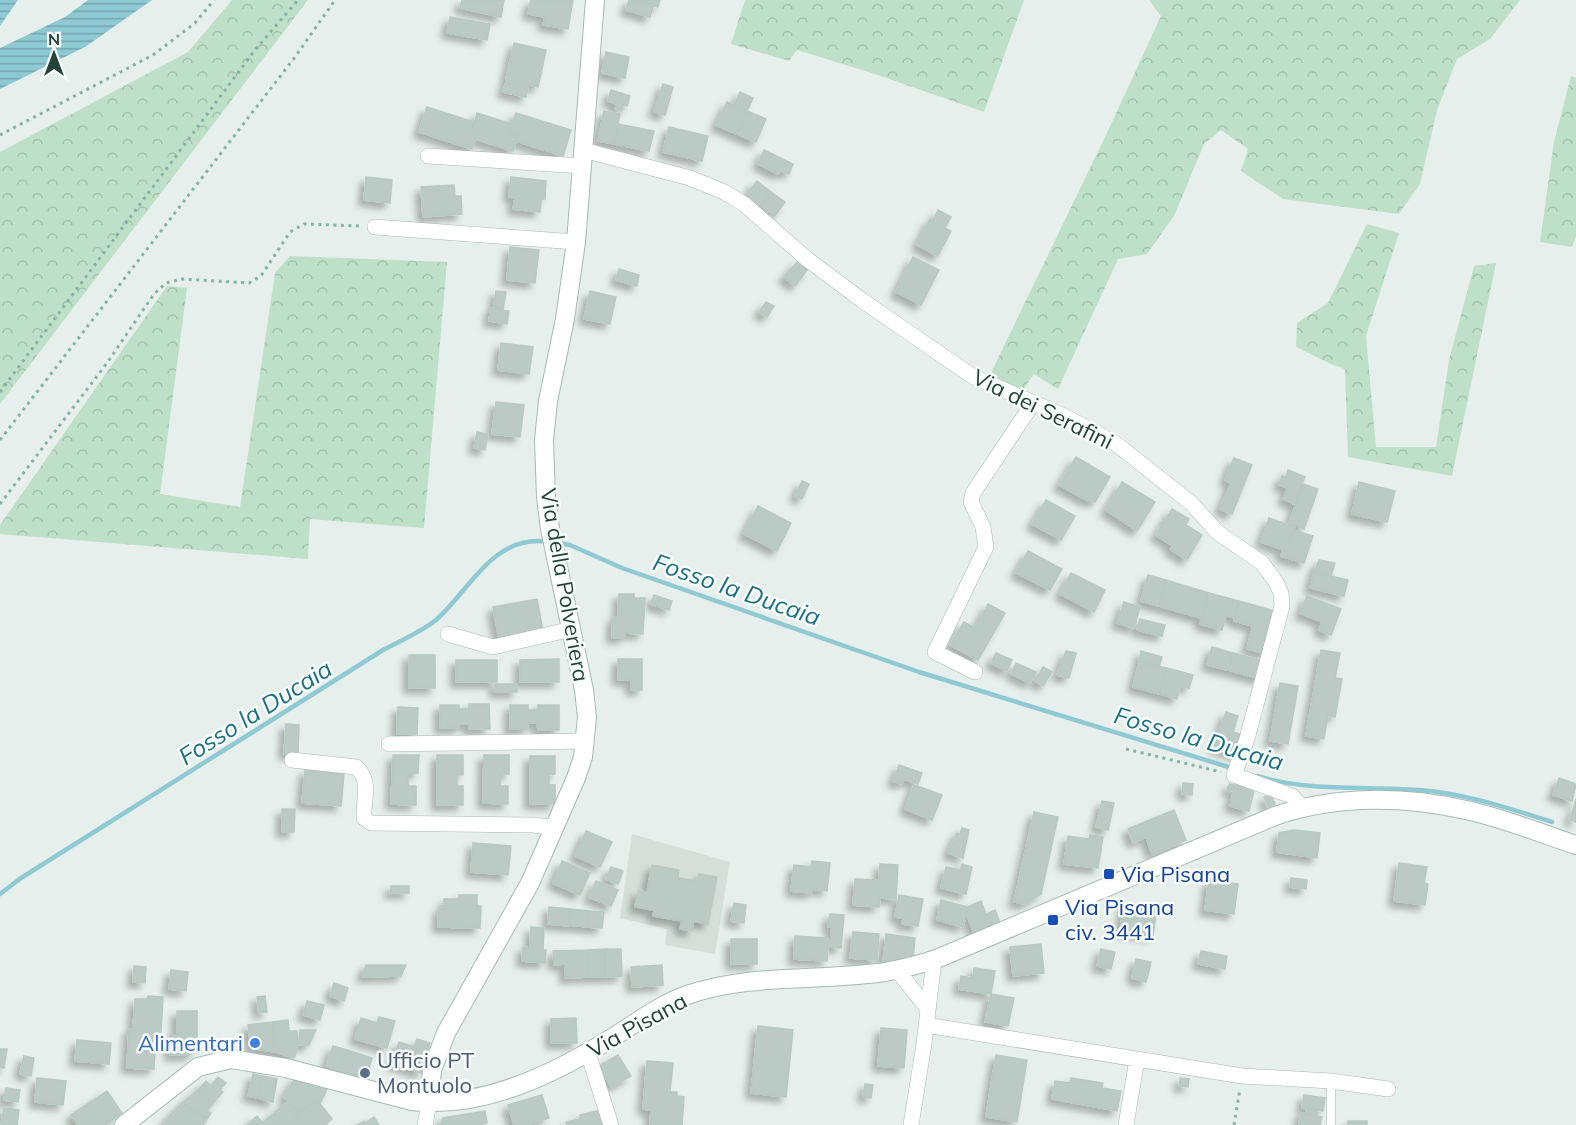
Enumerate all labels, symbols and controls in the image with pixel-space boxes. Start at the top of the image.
north arrow [24,24,84,84]
text: N [48,29,60,49]
street label: Via dei Serafini [968,363,1118,455]
street label: Via della Polveriera [534,486,596,684]
water label: Fosso la Ducaia [649,546,825,632]
water label: Fosso la Ducaia [173,653,337,771]
water label: Fosso la Ducaia [1111,699,1287,777]
place label: Via Pisana [1121,860,1230,888]
marker: Via Pisana [1102,867,1116,881]
place label: Via Pisana civ. 3441 [1065,893,1174,946]
marker: Via Pisana civ. 3441 [1046,913,1060,927]
street label: Via Pisana [582,986,692,1064]
place label: Alimentari [138,1029,243,1057]
marker: Alimentari [248,1036,262,1050]
place label: Ufficio PT Montuolo [377,1046,474,1099]
marker: Ufficio PT Montuolo [358,1066,372,1080]

